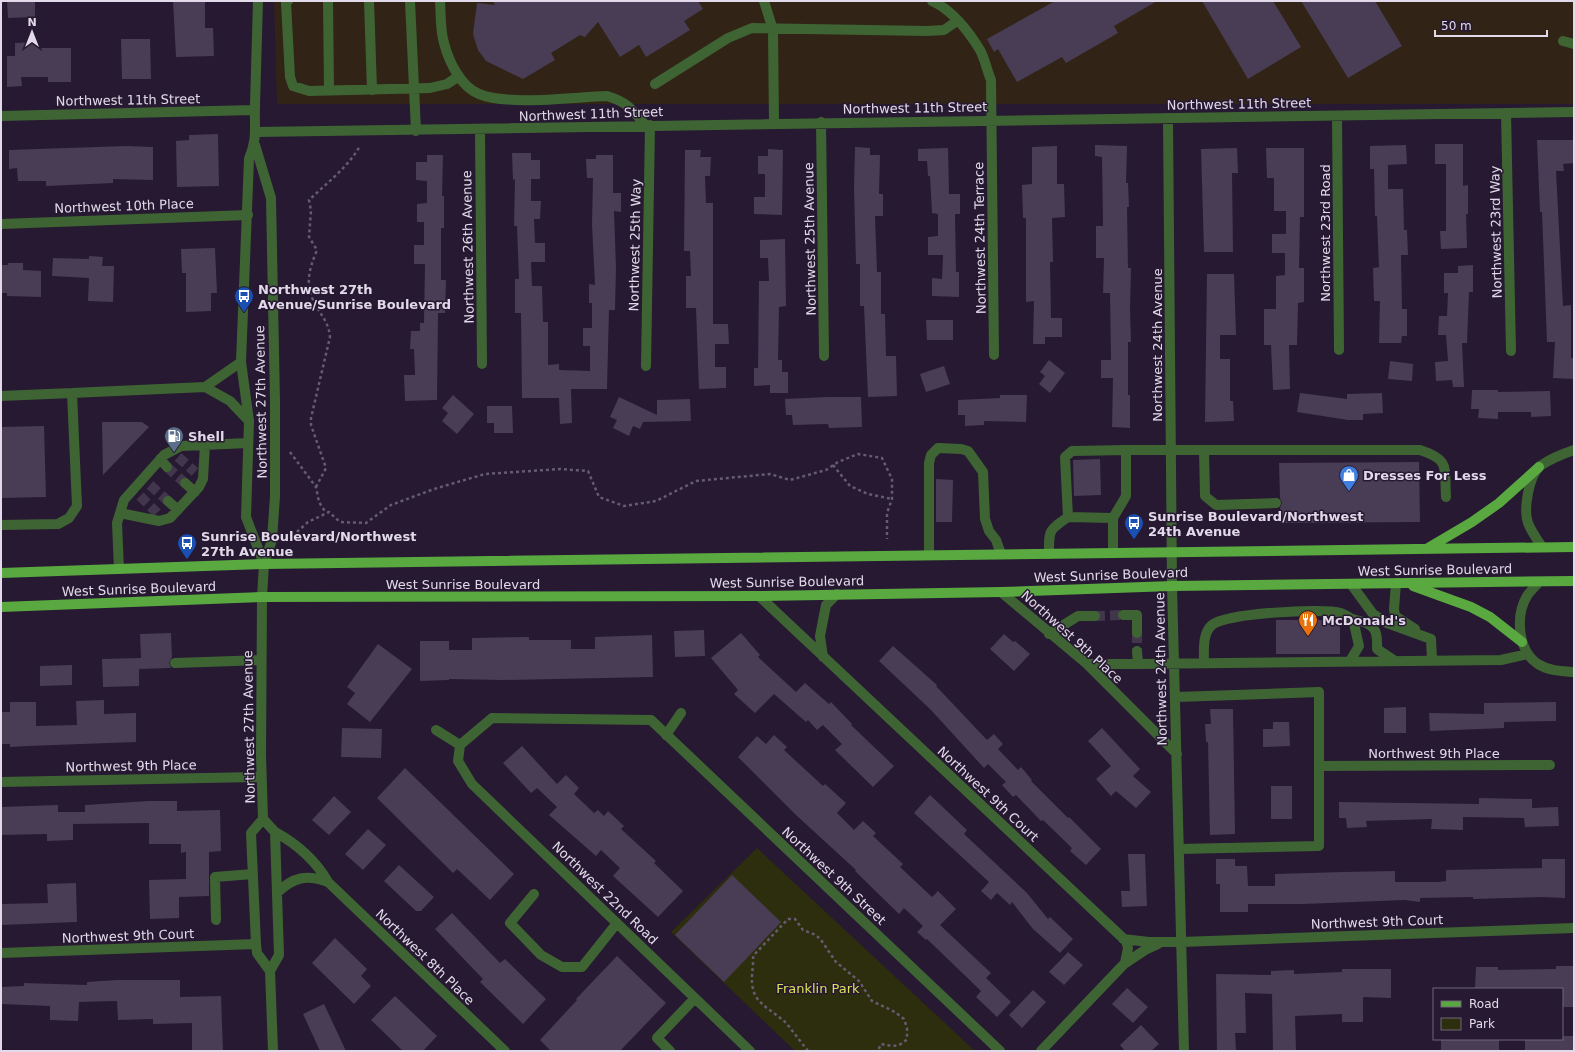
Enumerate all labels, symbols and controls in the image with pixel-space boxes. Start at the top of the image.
north arrow [12,12,52,52]
scale bar [1435,12,1547,38]
text: N [27,16,37,29]
text: 50 m [1441,19,1472,33]
street label: Northwest 11th Street [56,91,200,109]
street label: Northwest 11th Street [1167,95,1311,113]
street label: Northwest 11th Street [843,99,987,117]
street label: Northwest 11th Street [519,104,663,124]
street label: Northwest 25th Avenue [801,162,819,316]
street label: Northwest 24th Terrace [971,162,989,314]
street label: Northwest 23rd Road [1318,164,1333,302]
street label: Northwest 23rd Way [1487,165,1505,298]
street label: Northwest 26th Avenue [459,170,477,324]
street label: Northwest 25th Way [626,178,644,311]
street label: Northwest 10th Place [54,196,194,216]
street label: Northwest 24th Avenue [1150,268,1165,422]
place label: Northwest 27th Avenue/Sunrise Boulevard [258,282,451,312]
bus stop icon: Northwest 27th Avenue/Sunrise Boulevard [233,285,255,313]
street label: Northwest 27th Avenue [252,325,270,479]
fuel station icon: Shell [163,425,185,453]
place label: Shell [188,429,224,444]
shop icon: Dresses For Less [1338,464,1360,492]
place label: Dresses For Less [1363,468,1487,483]
place label: Sunrise Boulevard/Northwest 24th Avenue [1148,509,1363,539]
bus stop icon: Sunrise Boulevard/Northwest 24th Avenue [1123,512,1145,540]
place label: Sunrise Boulevard/Northwest 27th Avenue [201,529,416,559]
bus stop icon: Sunrise Boulevard/Northwest 27th Avenue [176,532,198,560]
street label: West Sunrise Boulevard [1358,561,1512,579]
street label: West Sunrise Boulevard [1034,565,1188,585]
street label: West Sunrise Boulevard [710,573,864,591]
street label: West Sunrise Boulevard [386,577,540,592]
street label: West Sunrise Boulevard [62,579,216,599]
street label: Northwest 9th Place [1018,587,1126,687]
street label: Northwest 24th Avenue [1152,592,1170,746]
restaurant icon: McDonald's [1297,609,1319,637]
place label: McDonald's [1322,613,1406,628]
street label: Northwest 27th Avenue [240,650,258,804]
street label: Northwest 9th Court [934,743,1042,845]
street label: Northwest 9th Place [1368,746,1500,761]
street label: Northwest 9th Place [65,757,197,775]
street label: Northwest 9th Street [779,824,889,928]
street label: Northwest 22nd Road [549,839,661,947]
street label: Northwest 8th Place [373,906,477,1008]
street label: Northwest 9th Court [1311,912,1443,932]
street label: Northwest 9th Court [62,926,194,946]
park label: Franklin Park [776,981,860,996]
legend [1433,988,1563,1040]
text: Road [1469,997,1499,1011]
text: Park [1469,1017,1495,1031]

